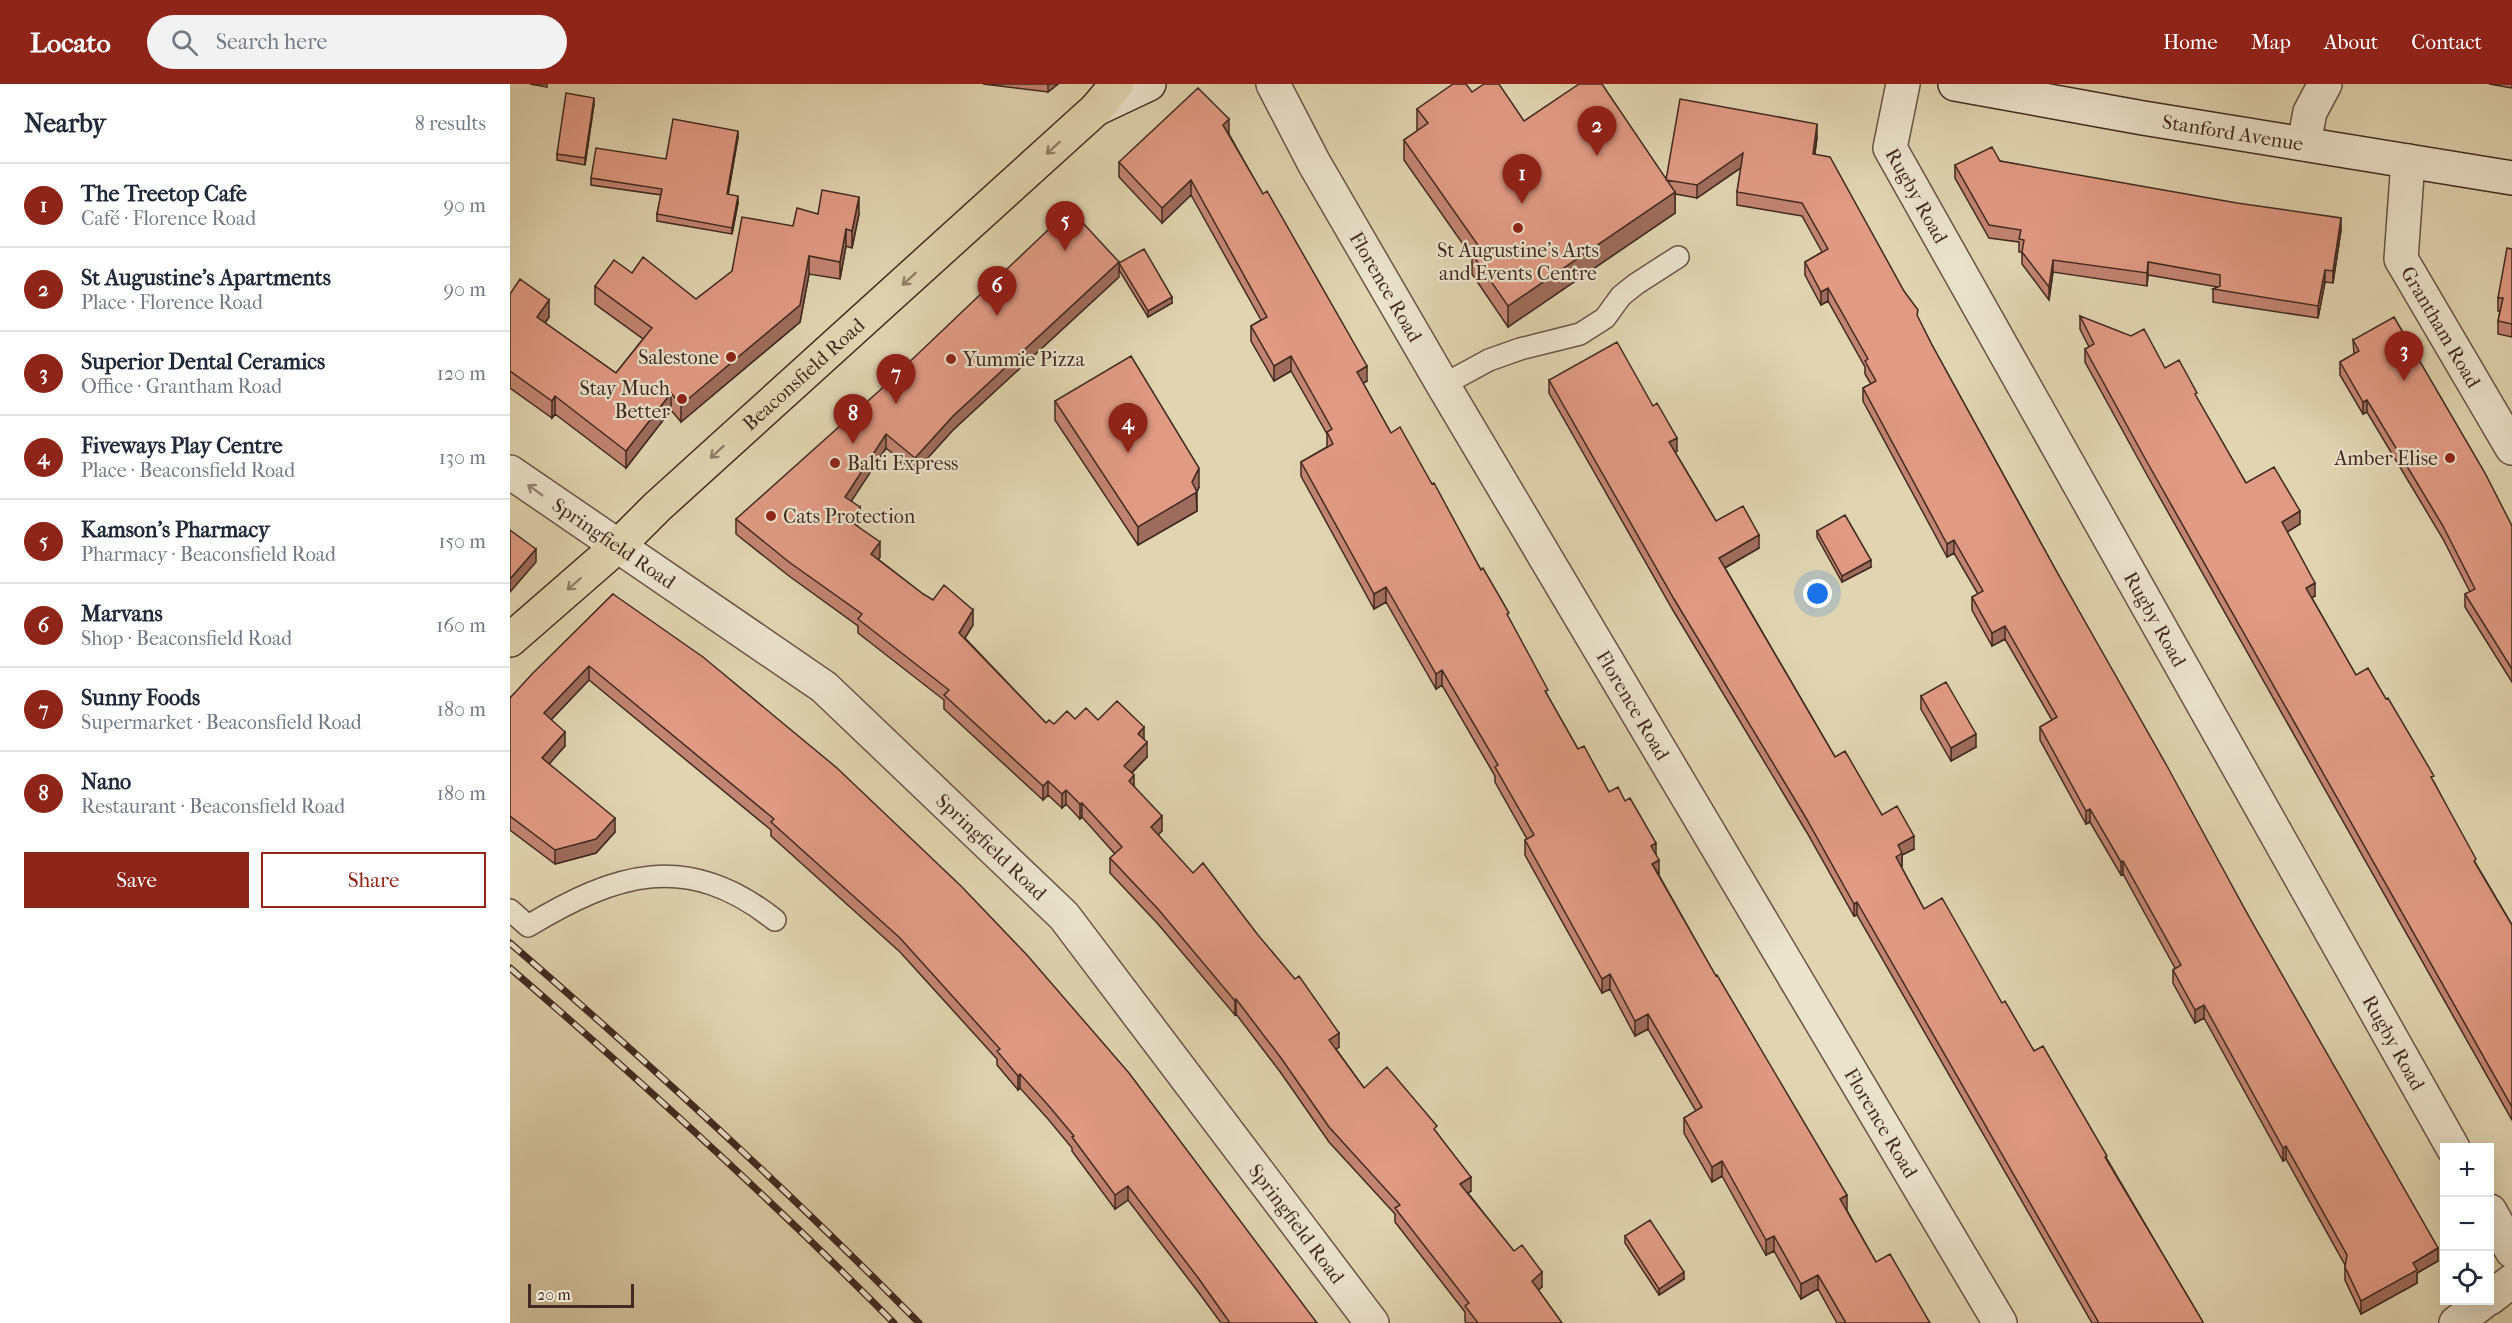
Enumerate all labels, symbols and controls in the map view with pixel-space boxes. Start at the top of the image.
search box [147,15,567,69]
text: Locato [30,26,111,59]
icon: search [168,26,201,59]
text: Search here [216,29,327,55]
text: Home [2163,30,2218,54]
text: Map [2251,30,2291,54]
text: About [2324,30,2378,54]
text: Contact [2411,30,2482,54]
pin: 2 [1578,106,1616,156]
text: Nearby [24,108,106,139]
street label: Stanford Avenue [2161,110,2305,155]
text: 8 results [415,112,486,135]
one-way arrow [1046,141,1061,155]
street label: Rugby Road [1881,144,1953,248]
pin: 1 [1502,154,1542,204]
text: The Treetop Cafe [81,181,247,207]
text: 1 [40,194,47,217]
text: 90 m [444,194,486,217]
pin: 5 [1046,202,1084,251]
text: Café · Florence Road [81,207,256,230]
marker: St Augustine's Arts and Events Centre [1511,221,1525,235]
street label: Florence Road [1345,227,1427,347]
place label: St Augustine's Arts and Events Centre [1437,239,1599,285]
street label: Grantham Road [2396,262,2486,393]
text: St Augustine's Apartments [81,265,331,291]
pin: 6 [978,266,1016,316]
one-way arrow [901,272,916,286]
text: 2 [38,278,49,301]
text: 90 m [444,278,486,301]
text: Place · Florence Road [81,291,263,314]
street label: Beaconsfield Road [738,313,870,435]
pin: 3 [2384,332,2424,381]
place label: Salestone [638,346,719,369]
place label: Yummie Pizza [962,348,1085,371]
text: Superior Dental Ceramics [81,349,325,375]
marker: Salestone [724,350,738,364]
marker: Yummie Pizza [944,352,958,366]
pin: 7 [876,354,916,404]
text: 3 [39,362,48,385]
text: 120 m [437,362,486,385]
text: Office · Grantham Road [81,375,282,398]
place label: Stay Much Better [579,377,671,423]
marker: Stay Much Better [675,392,689,406]
pin: 8 [834,394,872,444]
pin: 4 [1108,404,1148,453]
text: Fiveways Play Centre [81,433,283,459]
one-way arrow [710,445,725,459]
text: 4 [38,446,49,469]
text: 130 m [439,446,486,469]
place label: Amber Elise [2333,447,2438,470]
marker: Amber Elise [2443,451,2457,465]
place label: Balti Express [847,452,958,475]
marker: Balti Express [828,456,842,470]
text: Place · Beaconsfield Road [81,459,295,482]
one-way arrow [527,484,543,496]
street label: Springfield Road [548,493,681,594]
place label: Cats Protection [783,505,916,528]
marker: Cats Protection [764,509,778,523]
text: Kamson's Pharmacy [81,517,270,543]
text: 5 [39,530,48,553]
text: 150 m [438,530,486,553]
text: Pharmacy · Beaconsfield Road [81,543,336,566]
street label: Rugby Road [2119,567,2192,672]
one-way arrow [566,577,581,591]
your location [1803,579,1832,608]
text: Marvans [81,601,163,627]
text: 6 [38,614,49,637]
text: 160 m [436,614,486,637]
text: Shop · Beaconsfield Road [81,627,292,650]
street label: Florence Road [1592,646,1675,765]
text: Sunny Foods [81,685,200,711]
text: 7 [39,698,48,721]
text: 180 m [437,698,486,721]
text: Supermarket · Beaconsfield Road [81,711,362,734]
text: Nano [81,769,131,795]
text: 8 [38,782,49,805]
text: 180 m [437,782,486,805]
street label: Springfield Road [931,789,1052,906]
text: Restaurant · Beaconsfield Road [81,795,345,818]
button: Save [24,852,249,908]
button: Share [261,852,486,908]
street label: Rugby Road [2358,991,2430,1095]
street label: Florence Road [1840,1064,1923,1183]
map controls [2440,1143,2494,1305]
button: + [2440,1143,2494,1197]
street label: Springfield Road [1244,1159,1350,1289]
button: − [2440,1197,2494,1251]
button: locate [2440,1251,2494,1305]
scale bar [528,1281,634,1308]
text: 20 m [537,1285,571,1304]

